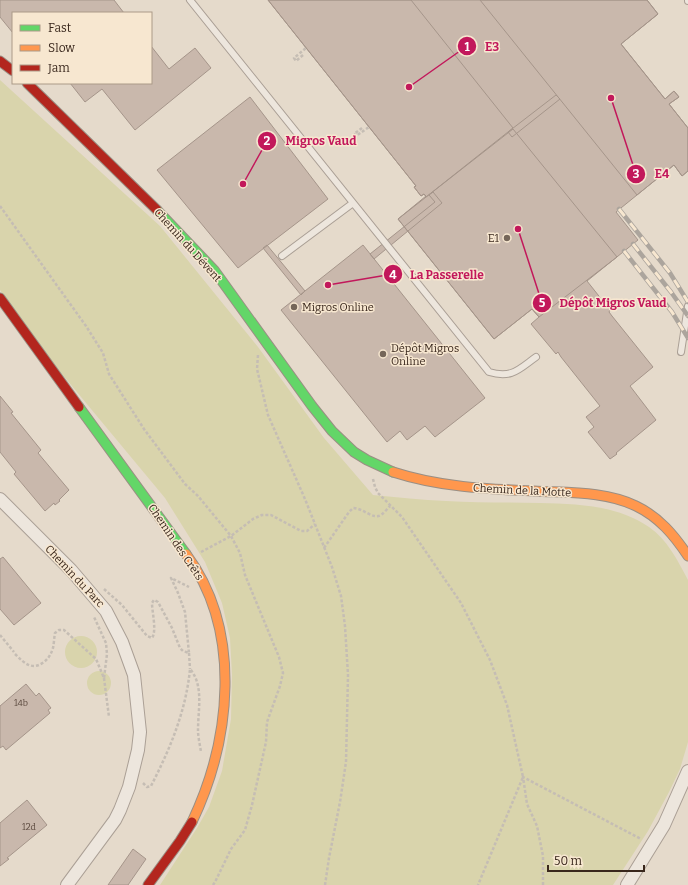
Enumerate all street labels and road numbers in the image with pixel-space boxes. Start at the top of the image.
street label: Chemin du Dévent [151,206,224,285]
street label: Chemin de la Motte [473,481,571,500]
street label: Chemin des Crêts [145,502,206,583]
street label: Chemin du Parc [42,542,107,611]

